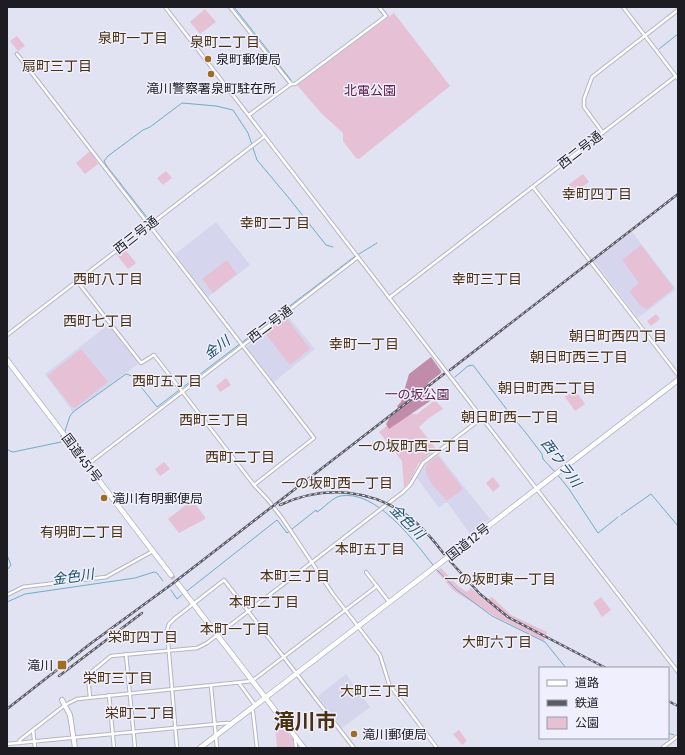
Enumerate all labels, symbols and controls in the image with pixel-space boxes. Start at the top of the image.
district label: 泉町一丁目 [98,30,168,47]
district label: 泉町二丁目 [190,34,260,51]
place label: 泉町郵便局 [216,52,281,67]
marker: 泉町郵便局 [203,54,213,64]
district label: 扇町三丁目 [22,58,92,75]
marker: 滝川警察署泉町駐在所 [206,69,216,79]
place label: 滝川警察署泉町駐在所 [146,81,276,96]
park label: 北電公園 [344,83,396,98]
street label: 西二号通 [555,128,605,172]
district label: 幸町四丁目 [562,186,632,203]
street label: 西三号通 [111,213,161,257]
district label: 幸町二丁目 [240,215,310,232]
district label: 西町八丁目 [73,271,143,288]
district label: 幸町三丁目 [452,271,522,288]
street label: 西二号通 [245,302,295,346]
district label: 西町七丁目 [63,313,133,330]
district label: 朝日町西四丁目 [569,328,667,345]
water label: 金川 [201,332,235,363]
district label: 幸町一丁目 [329,336,399,353]
district label: 朝日町西三丁目 [530,349,628,366]
district label: 西町五丁目 [132,373,202,390]
district label: 朝日町西二丁目 [498,380,596,397]
park label: 一の坂公園 [384,387,450,402]
district label: 朝日町西一丁目 [461,409,559,426]
district label: 西町三丁目 [179,412,249,429]
street label: 国道451号 [59,431,105,485]
water label: 西ウラ川 [537,436,586,492]
district label: 一の坂町西二丁目 [358,438,470,455]
district label: 西町二丁目 [205,449,275,466]
district label: 一の坂町西一丁目 [281,475,393,492]
place label: 滝川有明郵便局 [112,491,203,506]
marker: 滝川有明郵便局 [99,493,109,503]
water label: 金色川 [386,501,429,544]
street label: 国道12号 [443,520,493,564]
district label: 有明町二丁目 [40,524,124,541]
district label: 本町五丁目 [335,541,405,558]
water label: 金色川 [51,565,97,588]
district label: 本町三丁目 [260,568,330,585]
district label: 一の坂町東一丁目 [444,571,556,588]
district label: 本町二丁目 [229,594,299,611]
district label: 本町一丁目 [200,621,270,638]
district label: 栄町四丁目 [108,629,178,646]
district label: 大町六丁目 [462,634,532,651]
place label: 滝川 [27,658,53,673]
marker: 滝川 [56,659,68,671]
legend [539,667,669,739]
district label: 栄町三丁目 [83,670,153,687]
text: 道路 [575,676,599,690]
district label: 大町三丁目 [340,683,410,700]
text: 鉄道 [575,696,599,710]
district label: 栄町二丁目 [105,705,175,722]
district label: 滝川市 [274,709,337,735]
text: 公園 [575,716,599,730]
place label: 滝川郵便局 [362,727,427,742]
marker: 滝川郵便局 [349,729,359,739]

